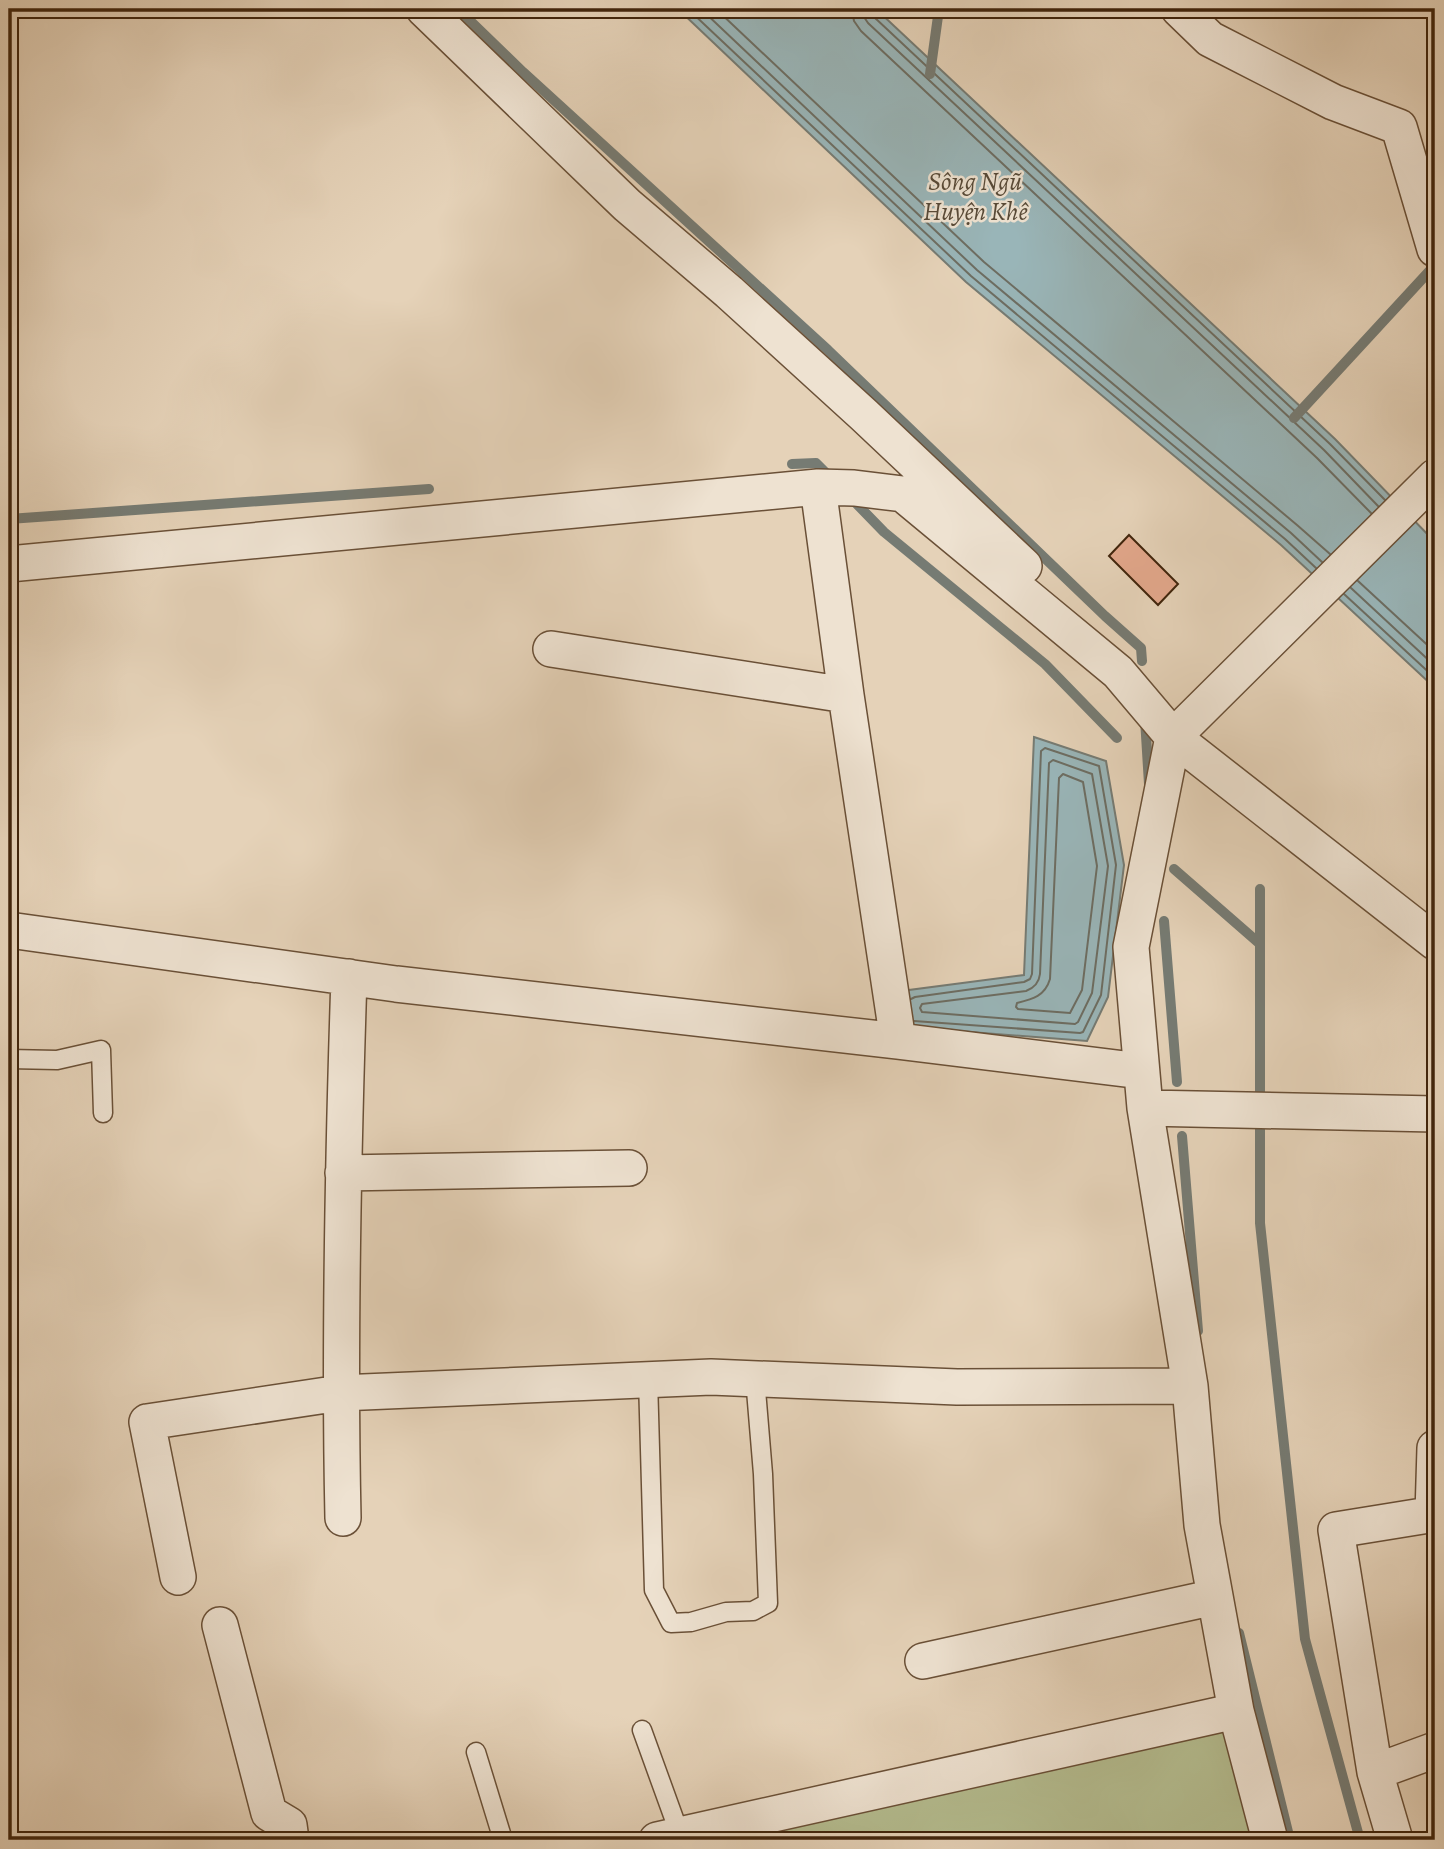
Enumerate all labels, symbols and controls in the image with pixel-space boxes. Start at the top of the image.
water label: Sông Ngũ Huyện Khê [923,164,1030,229]

